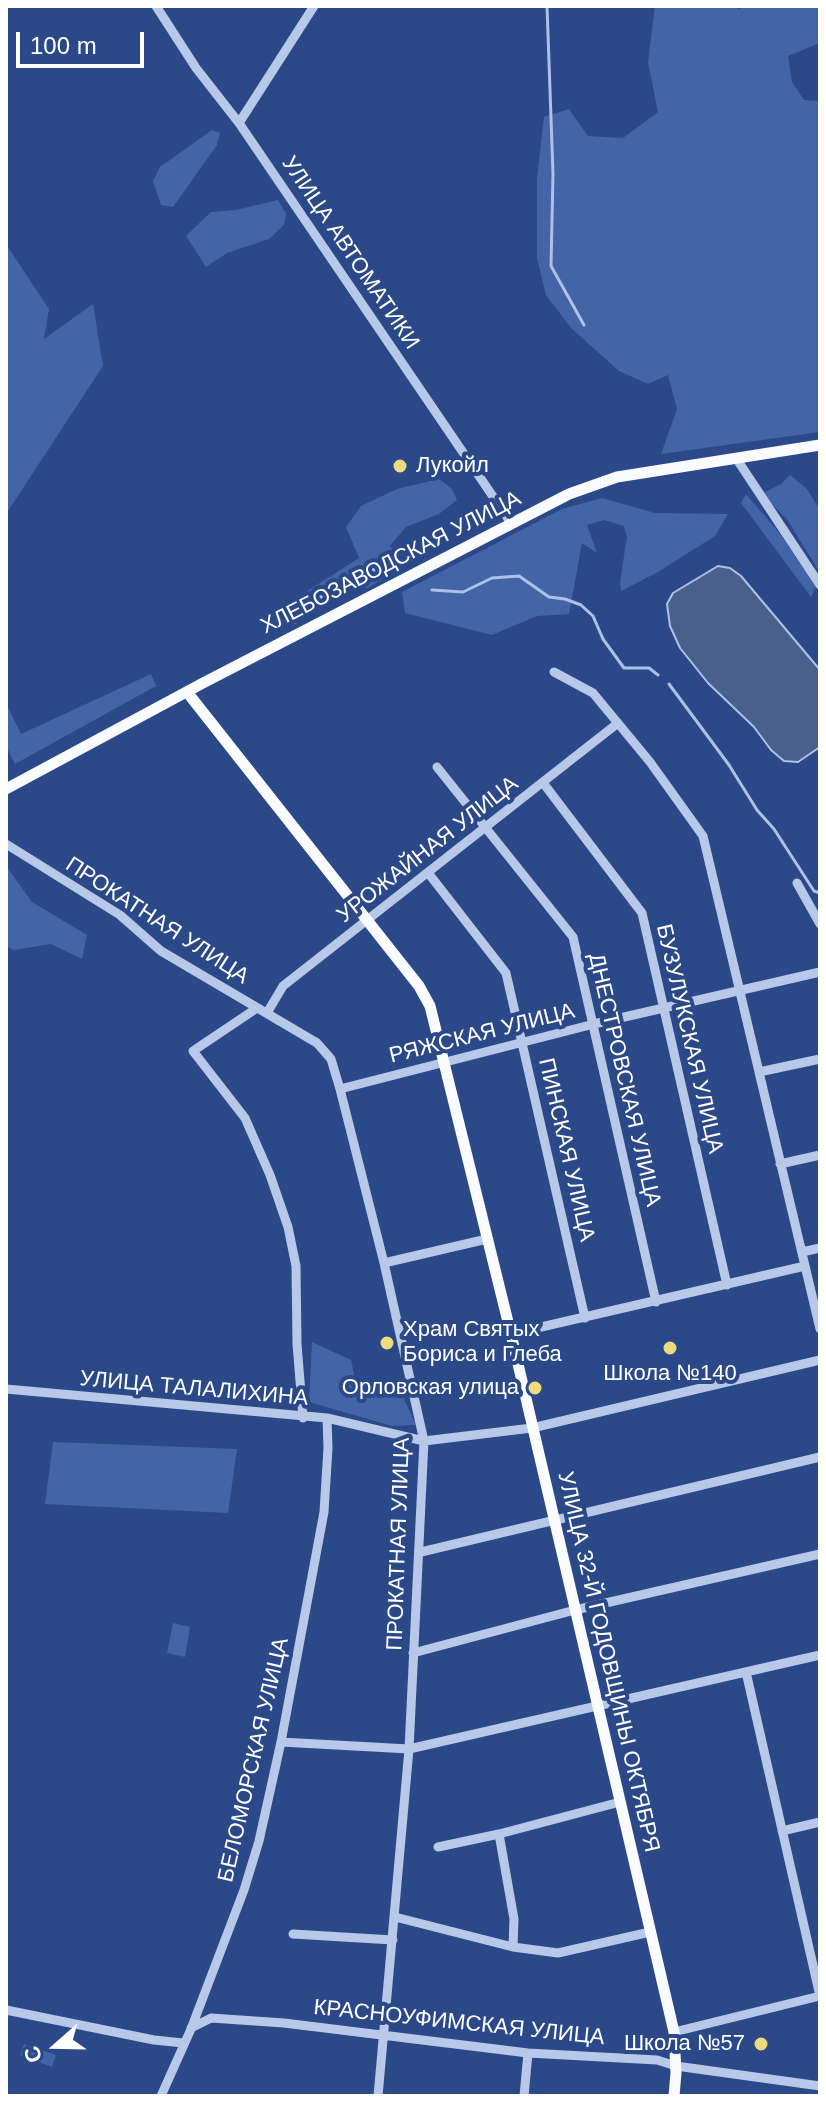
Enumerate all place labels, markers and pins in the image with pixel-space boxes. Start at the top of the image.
place label: Лукойл [416,453,489,479]
marker: Лукойл [391,457,409,475]
place label: Храм Святых Бориса и Глеба [403,1317,562,1368]
marker: Храм Святых Бориса и Глеба [378,1334,396,1352]
marker: Школа №140 [661,1339,679,1357]
place label: Школа №140 [603,1361,737,1387]
place label: Орловская улица [342,1375,519,1401]
marker: Орловская улица [526,1379,544,1397]
place label: Школа №57 [624,2031,745,2057]
marker: Школа №57 [752,2035,770,2053]

